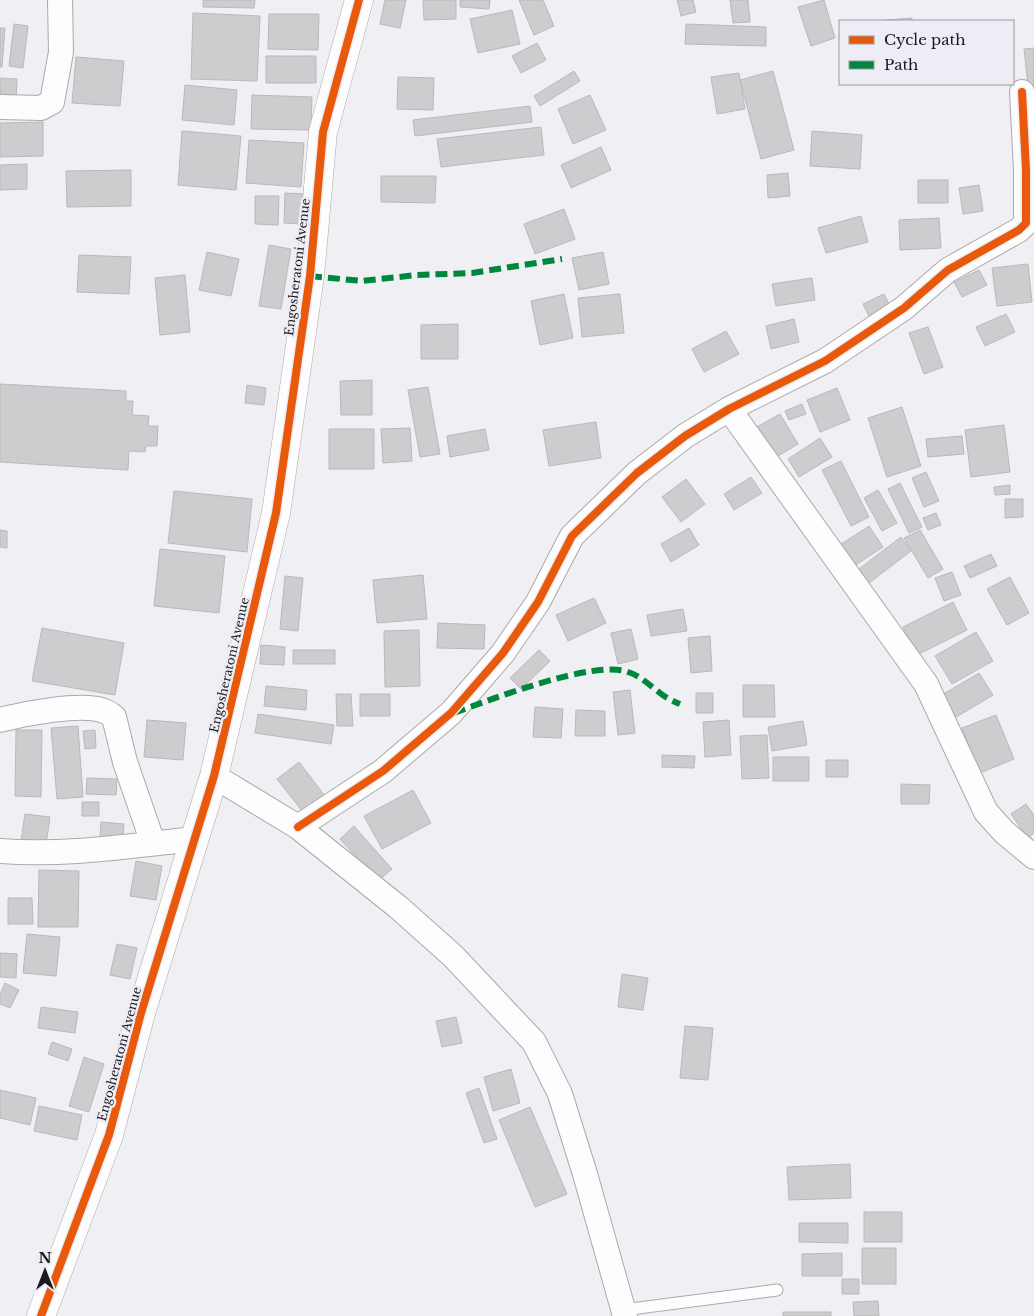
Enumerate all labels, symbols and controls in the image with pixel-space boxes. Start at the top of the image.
legend [839,20,1014,85]
text: Cycle path [884,30,966,49]
text: Path [884,55,918,74]
street label: Engosheratoni Avenue [281,197,313,337]
street label: Engosheratoni Avenue [206,596,252,734]
street label: Engosheratoni Avenue [94,985,144,1123]
north arrow [20,1246,70,1296]
text: N [38,1249,52,1267]

